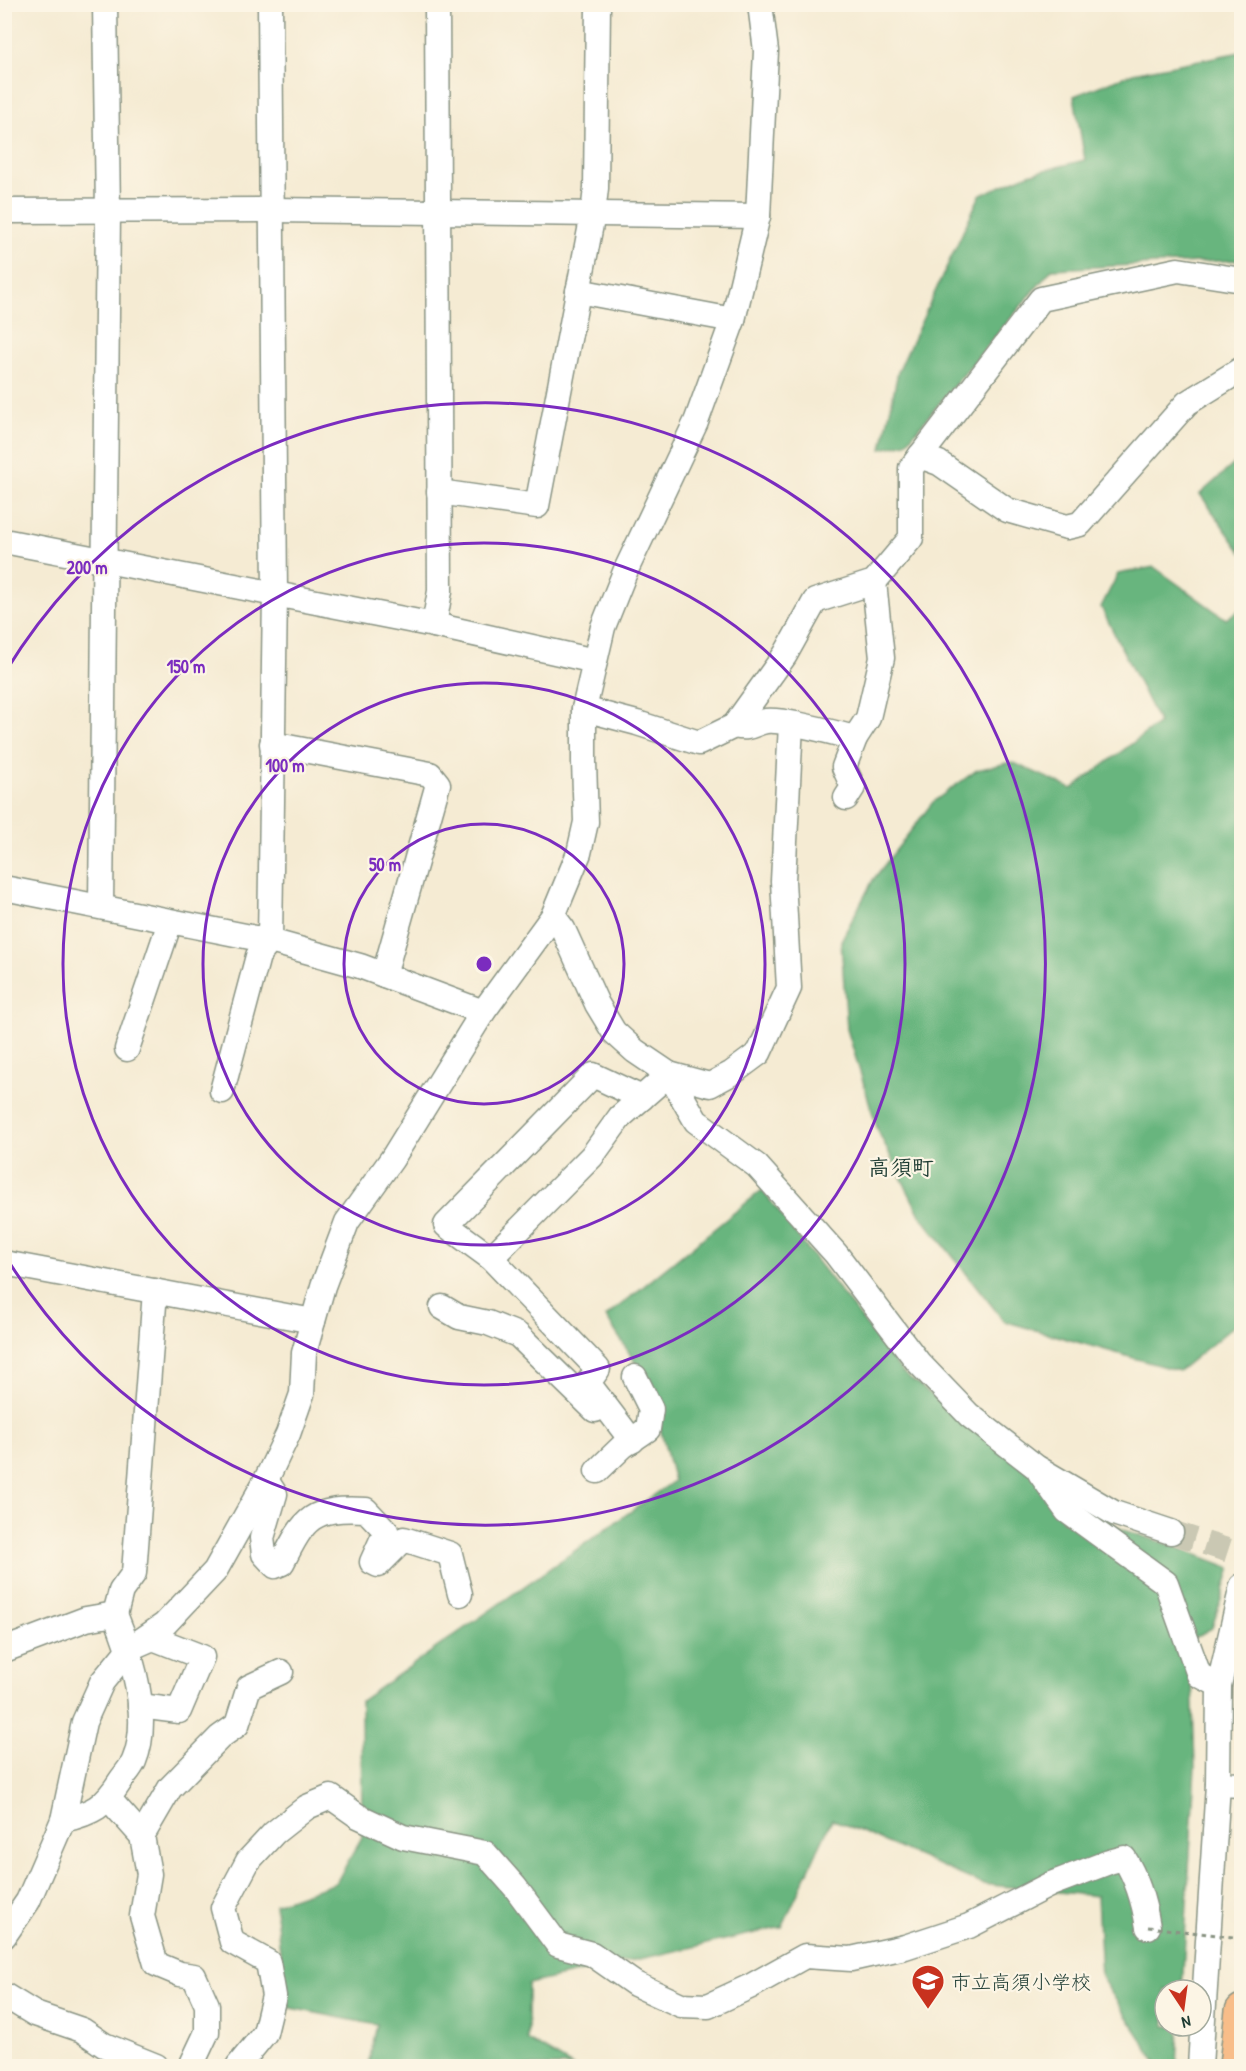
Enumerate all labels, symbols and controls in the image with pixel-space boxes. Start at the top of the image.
text: 200 m [67,555,107,580]
text: 150 m [167,654,205,679]
text: 100 m [265,753,305,778]
text: 50 m [369,852,401,877]
centre of rings [474,954,494,974]
district label: 高須町 [868,1152,934,1182]
school or university icon: 市立高須小学校 [910,1963,946,2010]
place label: 市立高須小学校 [951,1968,1091,1995]
north arrow [1153,1978,1213,2038]
text: N [1179,2011,1193,2034]

